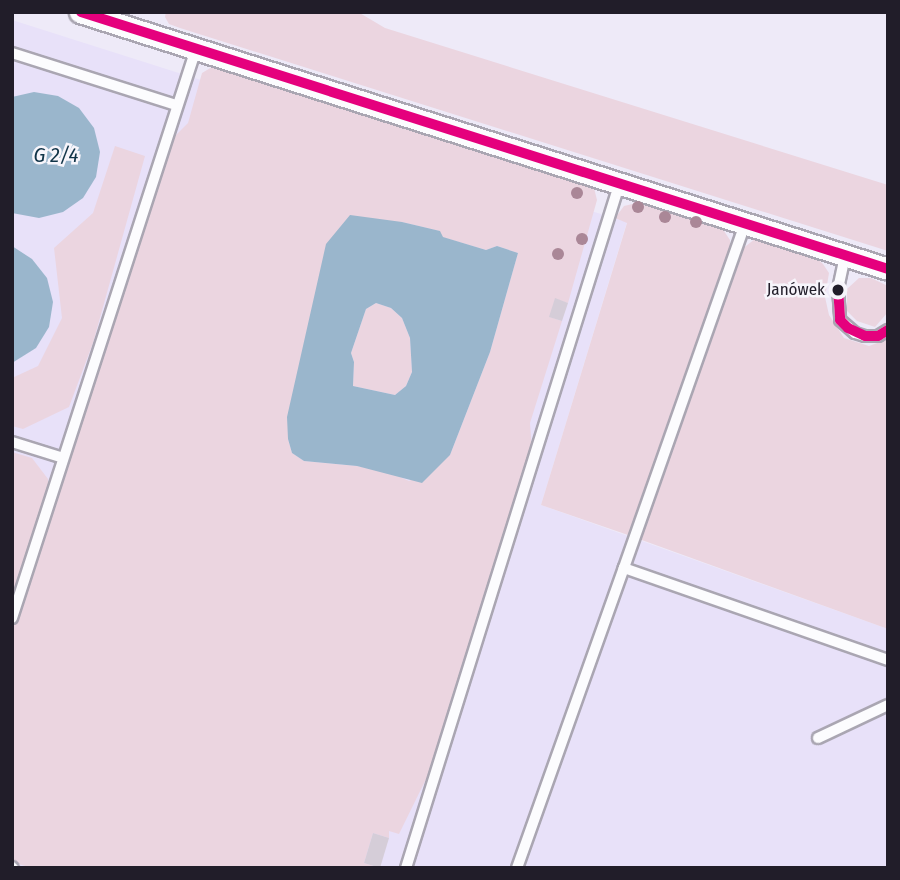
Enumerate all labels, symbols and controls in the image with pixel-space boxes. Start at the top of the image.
water label: G 2/4 [33,142,79,168]
place label: Janówek [767,280,825,300]
marker: Janówek [831,283,845,297]

